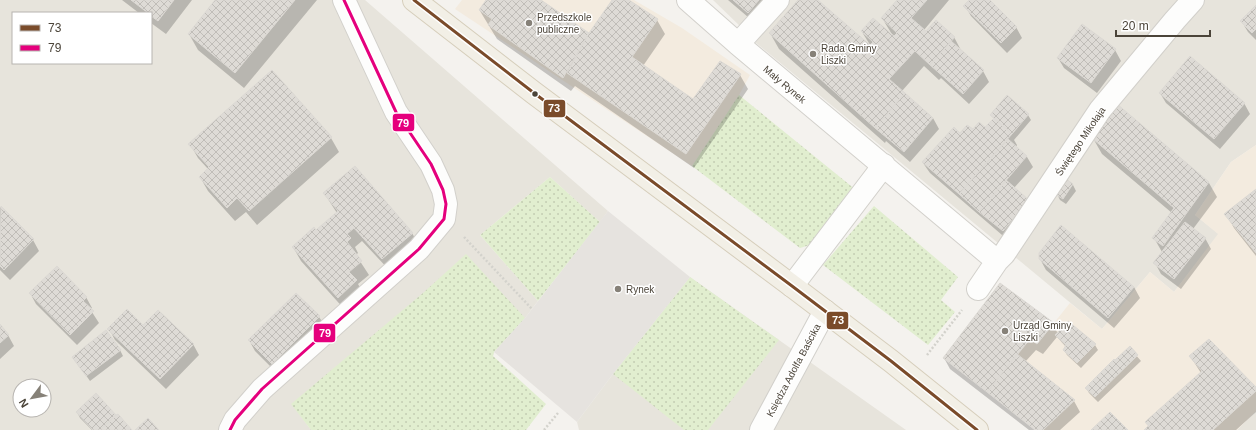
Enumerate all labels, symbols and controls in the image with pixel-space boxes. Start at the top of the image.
legend [12,12,152,64]
place label: Przedszkole publiczne [537,12,592,35]
scale bar [1116,12,1210,38]
marker: Przedszkole publiczne [524,18,534,28]
text: 20 m [1122,19,1149,33]
text: 73 [48,21,62,35]
text: 79 [48,41,62,55]
place label: Rada Gminy Liszki [821,43,877,66]
marker: Rada Gminy Liszki [808,49,818,59]
street label: Mały Rynek [761,63,809,106]
unlabelled marker [530,89,540,99]
line badge: 73 [543,99,566,118]
text: 73 [548,102,560,114]
street label: Świętego Mikołaja [1052,104,1108,178]
line badge: 79 [392,113,415,132]
text: 79 [397,117,409,129]
marker: Rynek [613,284,623,294]
place label: Rynek [626,284,655,295]
line badge: 73 [826,311,849,330]
text: 73 [832,314,844,326]
place label: Urząd Gminy Liszki [1013,320,1071,343]
street label: Księdza Adolfa Baścika [764,321,823,419]
line badge: 79 [313,323,336,343]
marker: Urząd Gminy Liszki [1000,326,1010,336]
text: 79 [319,327,331,339]
north arrow [12,378,52,418]
text: N [16,397,31,410]

